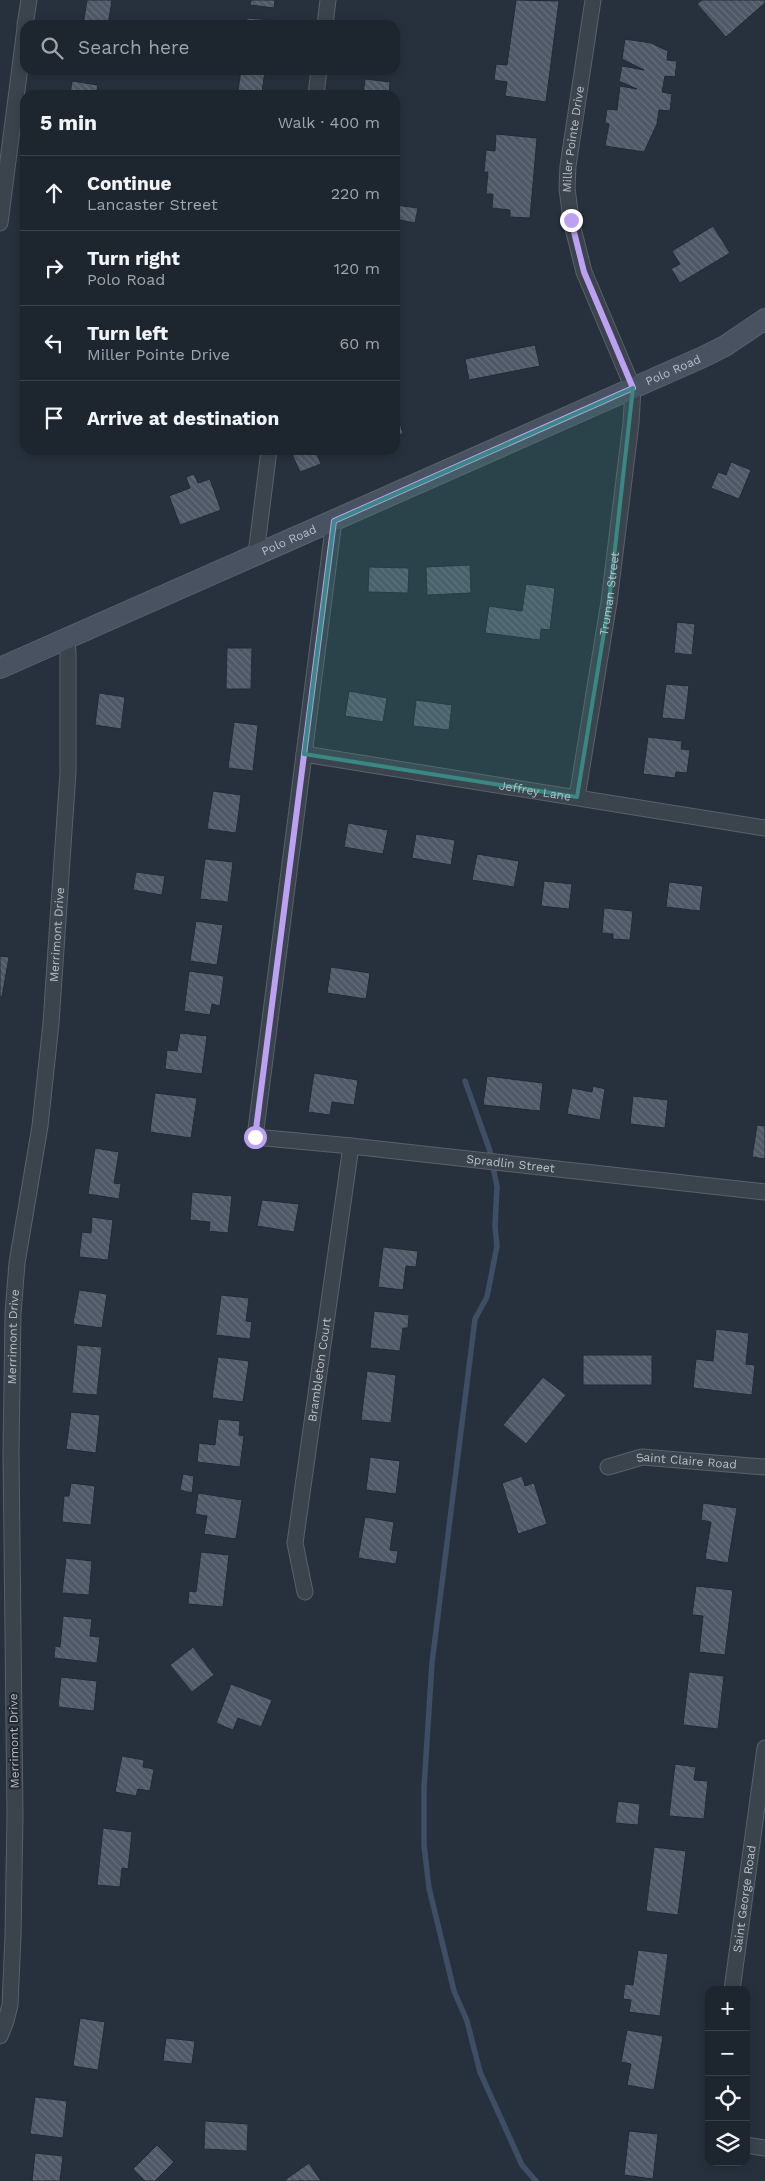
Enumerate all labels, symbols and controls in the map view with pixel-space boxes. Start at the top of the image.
search box [20,20,400,75]
icon: search [38,34,66,62]
text: Search here [78,36,189,59]
street label: Miller Pointe Drive [560,85,587,193]
text: 5 min [40,110,97,135]
text: Walk · 400 m [278,113,380,132]
text: Continue [87,172,171,195]
icon: ahead [40,179,68,207]
text: 220 m [331,184,380,203]
text: Lancaster Street [87,195,218,214]
route end [560,209,583,232]
text: Turn right [87,247,180,270]
icon: right [40,254,68,282]
text: 120 m [334,259,380,278]
text: Polo Road [87,270,165,289]
text: Turn left [87,322,168,345]
icon: left [40,329,68,357]
text: 60 m [340,334,380,353]
text: Miller Pointe Drive [87,345,230,364]
street label: Polo Road [643,352,703,389]
icon: arrive [40,404,68,432]
text: Arrive at destination [87,407,279,430]
street label: Polo Road [259,522,319,558]
street label: Truman Street [597,551,622,637]
street label: Jeffrey Lane [498,778,572,804]
street label: Merrimont Drive [47,887,67,983]
route start [244,1126,267,1149]
street label: Spradlin Street [466,1152,555,1176]
street label: Merrimont Drive [5,1289,22,1384]
street label: Brambleton Court [305,1317,334,1423]
street label: Saint Claire Road [634,1450,737,1472]
street label: Merrimont Drive [6,1693,22,1789]
street label: Saint George Road [730,1844,759,1953]
map controls [705,1986,750,2166]
button: + [705,1986,750,2031]
button: − [705,2031,750,2076]
button: locate [705,2076,750,2121]
button: layers [705,2121,750,2166]

